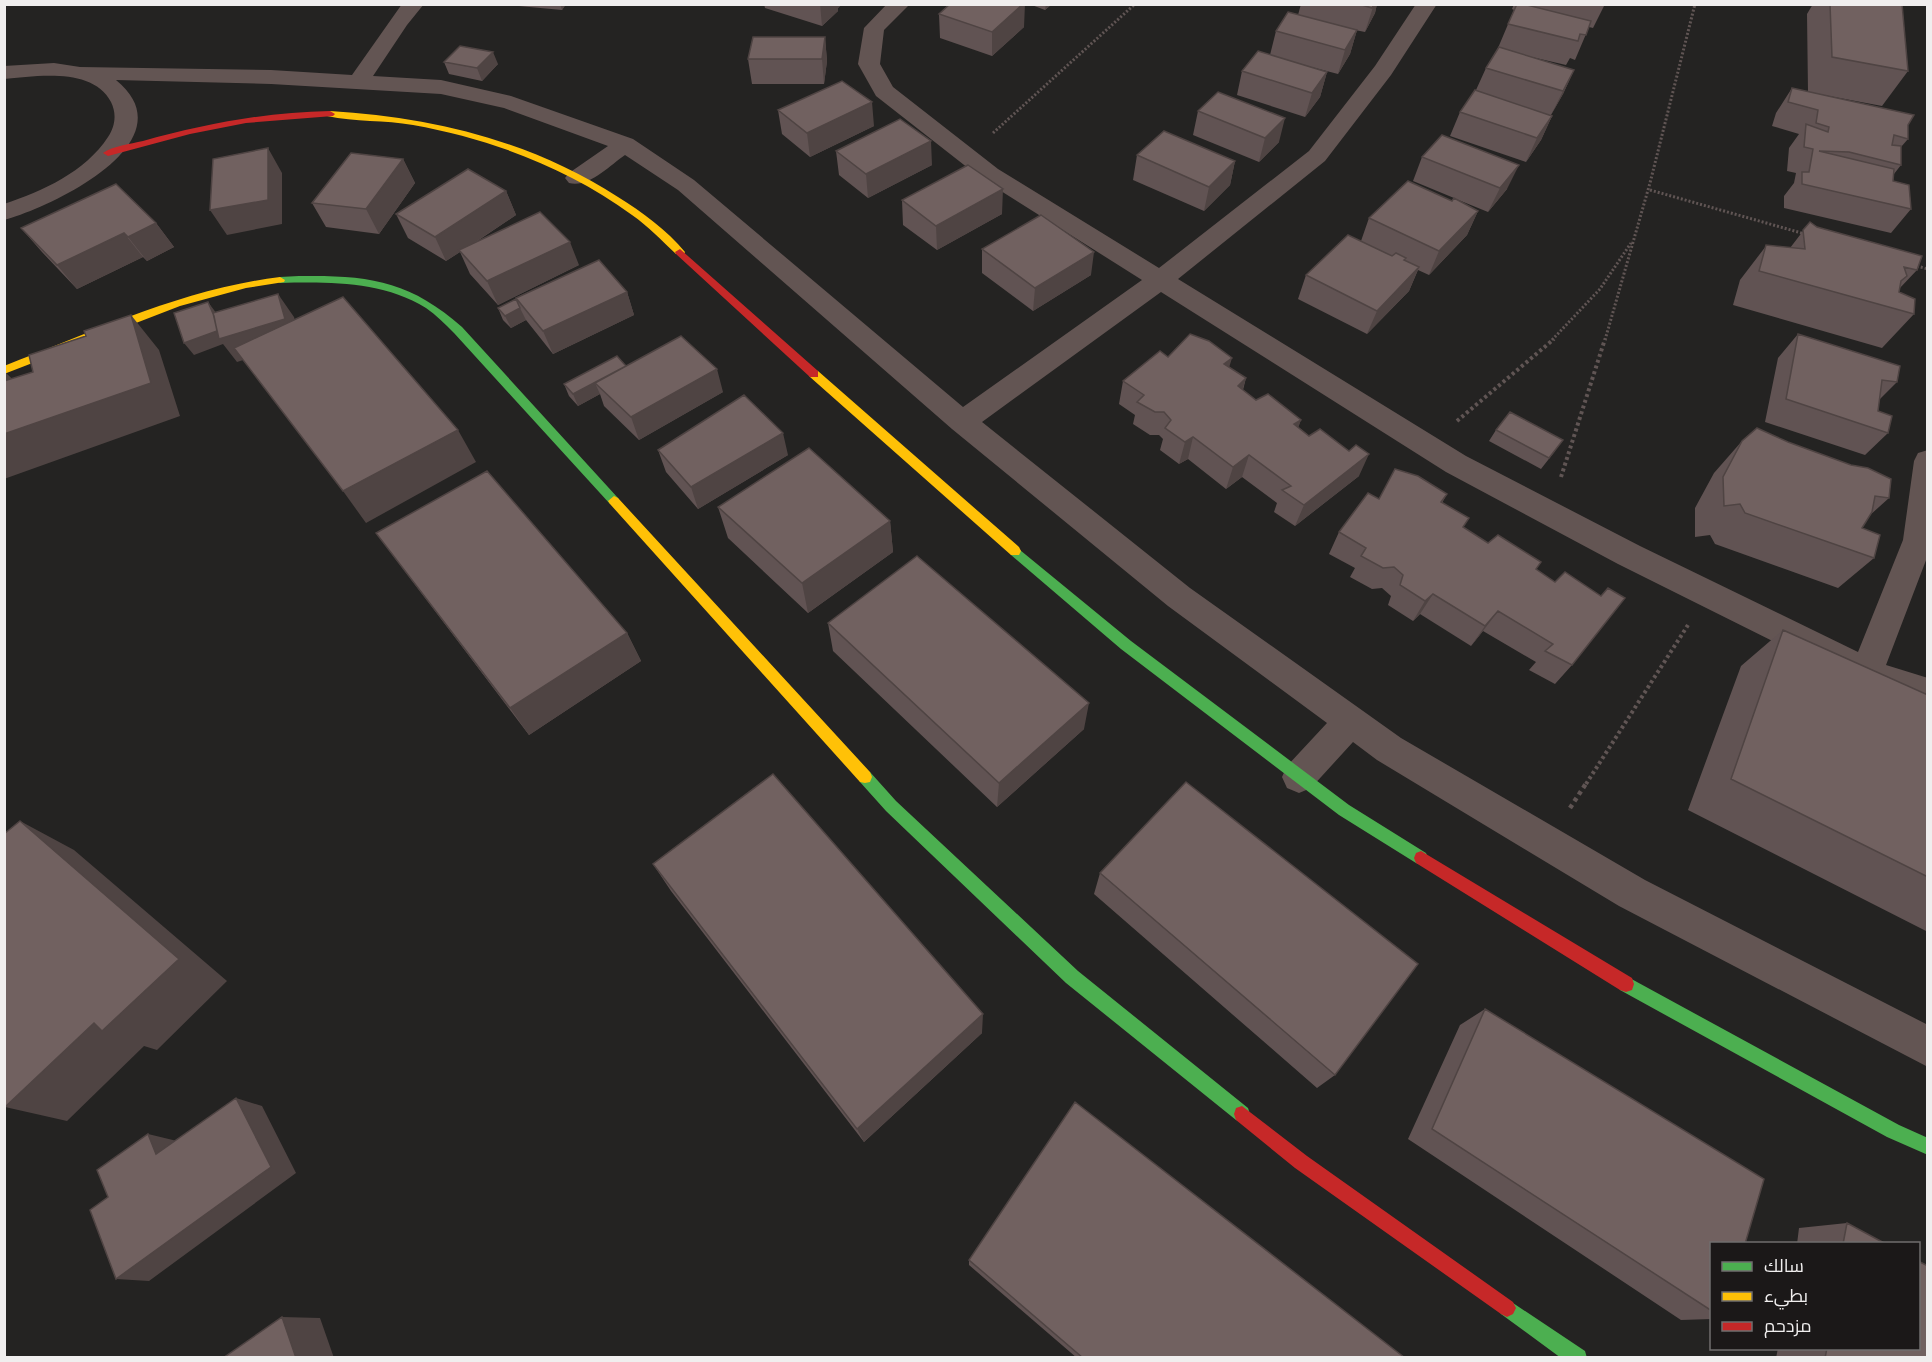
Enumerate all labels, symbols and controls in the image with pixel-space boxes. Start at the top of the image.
legend [1710,1242,1920,1350]
text: سالك [1764,1254,1804,1278]
text: بطيء [1764,1284,1808,1310]
text: مزدحم [1764,1314,1812,1338]

